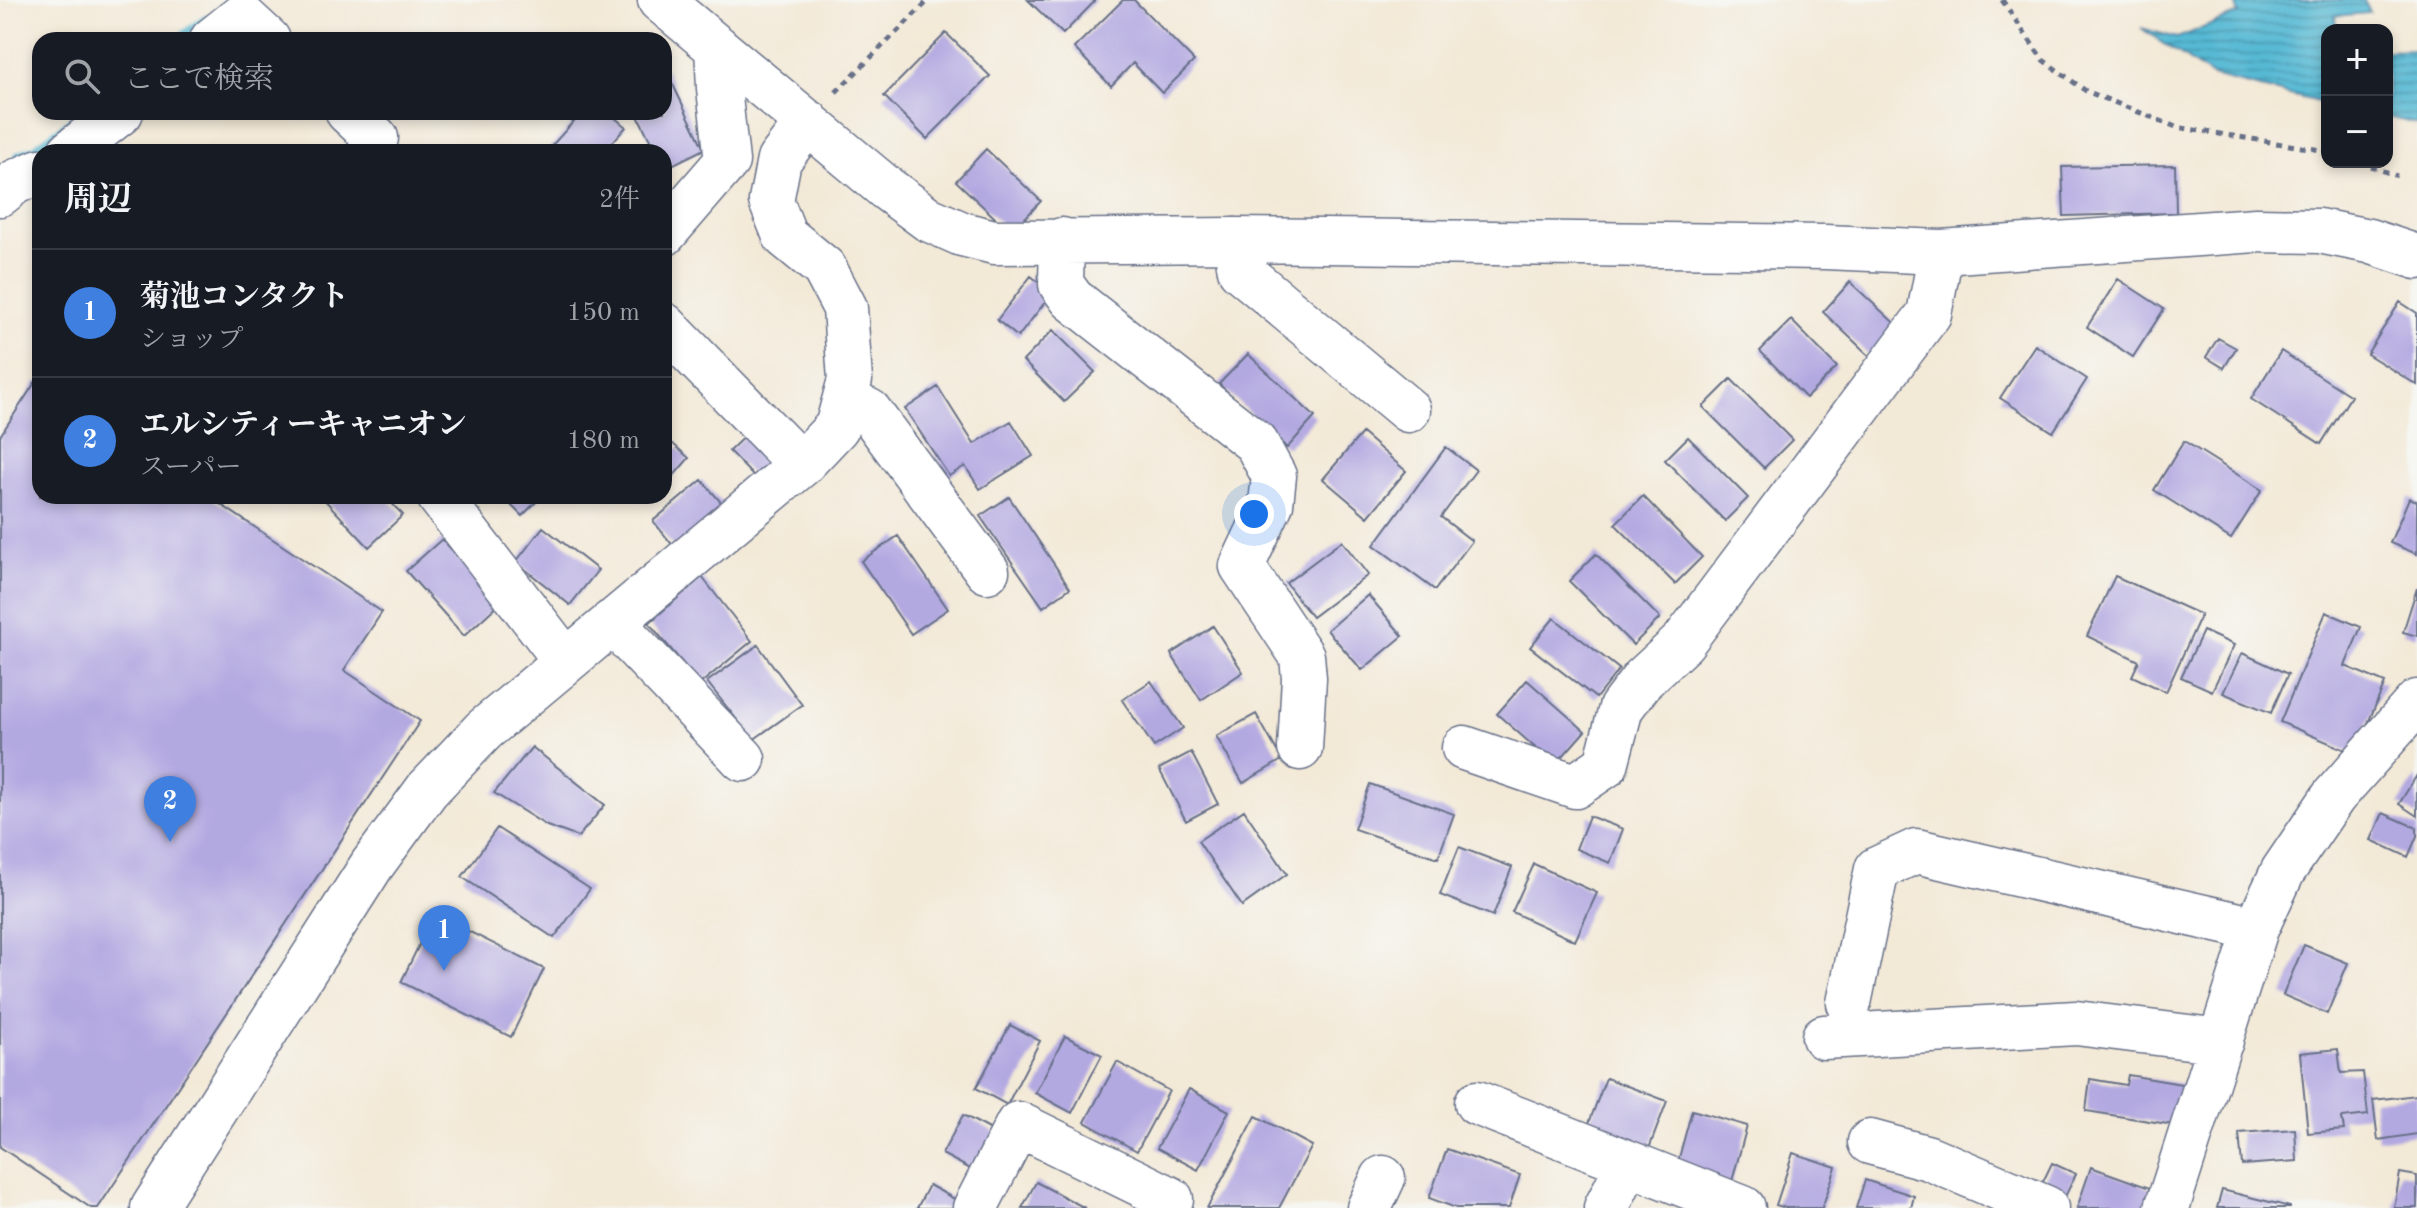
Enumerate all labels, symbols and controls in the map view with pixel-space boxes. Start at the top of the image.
map controls [2321,24,2393,168]
button: + [2321,24,2393,96]
search box [32,32,672,120]
icon: search [60,54,104,98]
text: ここで検索 [124,65,274,95]
button: − [2321,96,2393,168]
text: 周辺 [64,184,132,218]
text: 2件 [599,187,640,213]
text: 菊池コンタクト [140,283,349,313]
text: 1 [82,300,98,326]
text: 150 m [567,300,640,326]
text: ショップ [140,327,243,353]
text: エルシティーキャニオン [140,411,467,441]
text: 2 [82,428,98,454]
text: 180 m [567,428,640,454]
text: スーパー [140,455,241,481]
your location [1234,494,1274,534]
pin: 2 [144,776,196,842]
pin: 1 [418,905,470,971]

